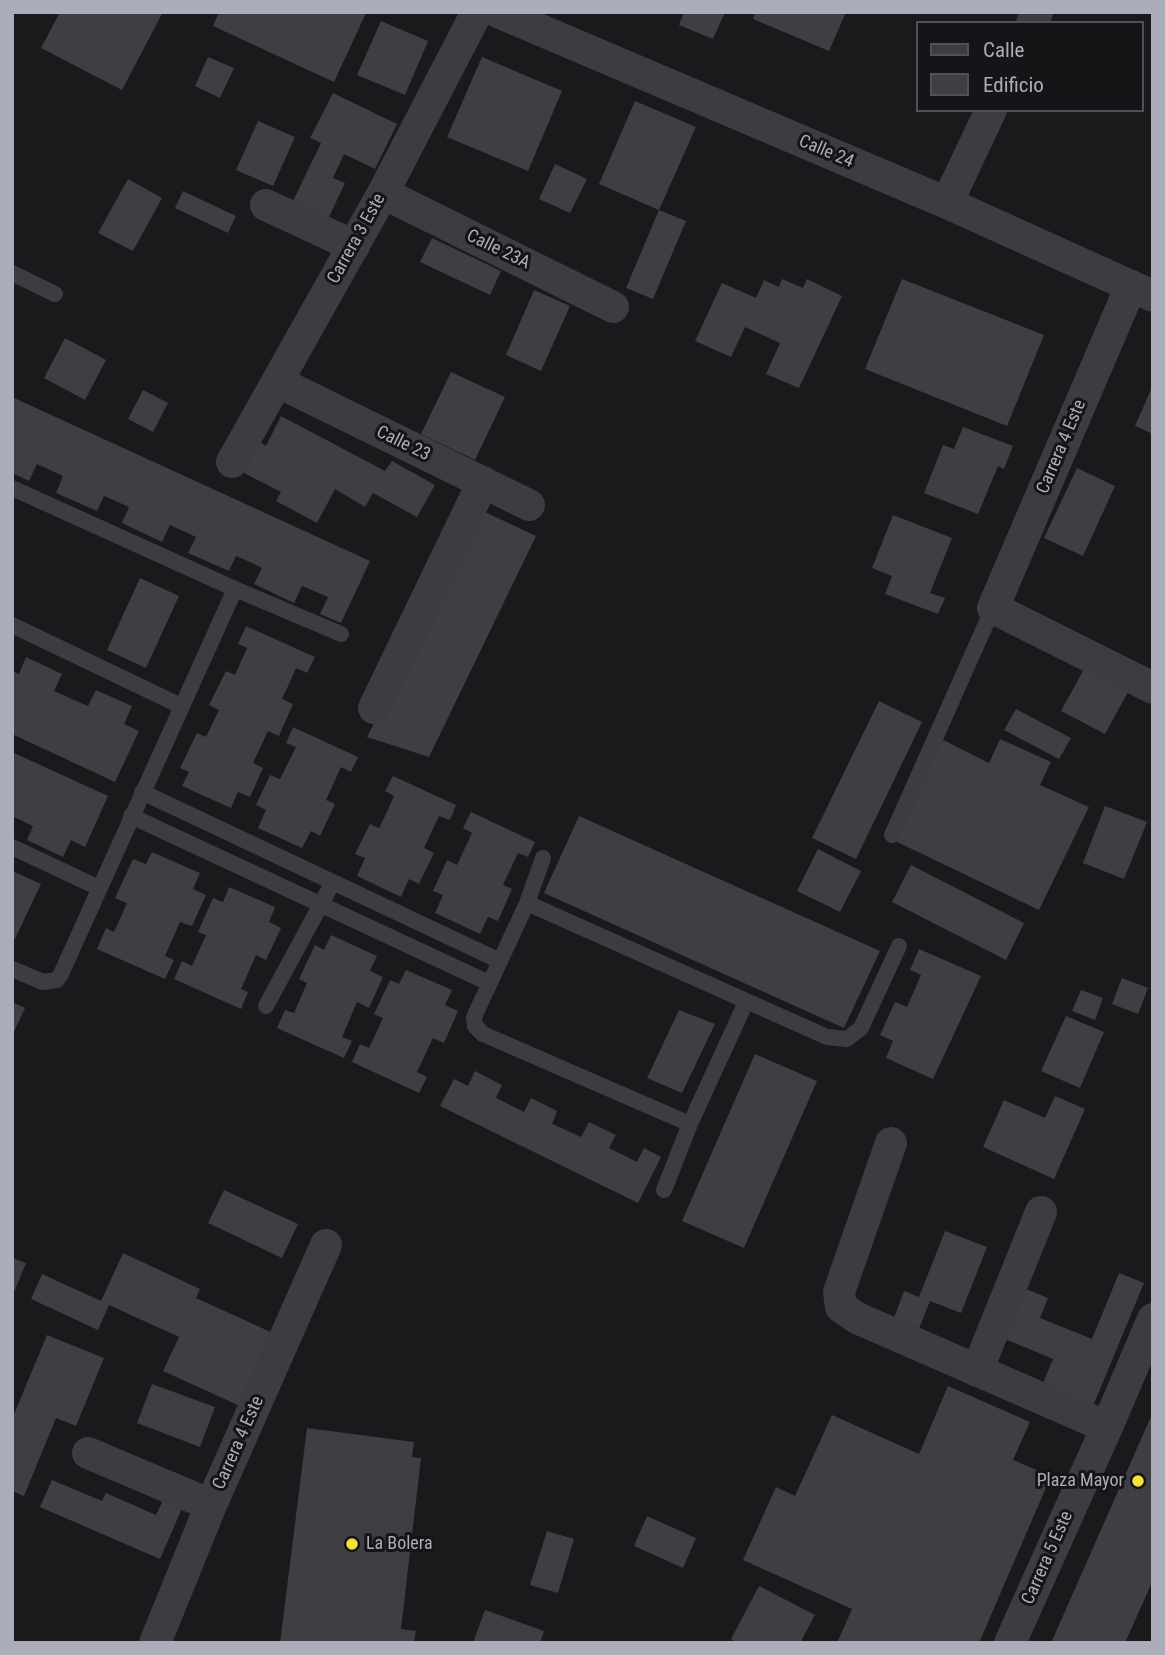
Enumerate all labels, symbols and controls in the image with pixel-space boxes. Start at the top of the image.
legend [916,21,1144,112]
text: Calle [983,38,1024,62]
text: Edificio [983,73,1044,97]
street label: Calle 24 [795,131,857,173]
street label: Carrera 3 Este [323,190,391,288]
street label: Calle 23A [463,225,533,275]
street label: Carrera 4 Este [1033,397,1091,497]
street label: Calle 23 [372,422,434,466]
street label: Carrera 4 Este [209,1393,269,1493]
place label: Plaza Mayor [1037,1470,1124,1492]
marker: Plaza Mayor [1130,1473,1146,1489]
street label: Carrera 5 Este [1018,1508,1078,1608]
place label: La Bolera [366,1533,432,1555]
marker: La Bolera [344,1536,360,1552]

